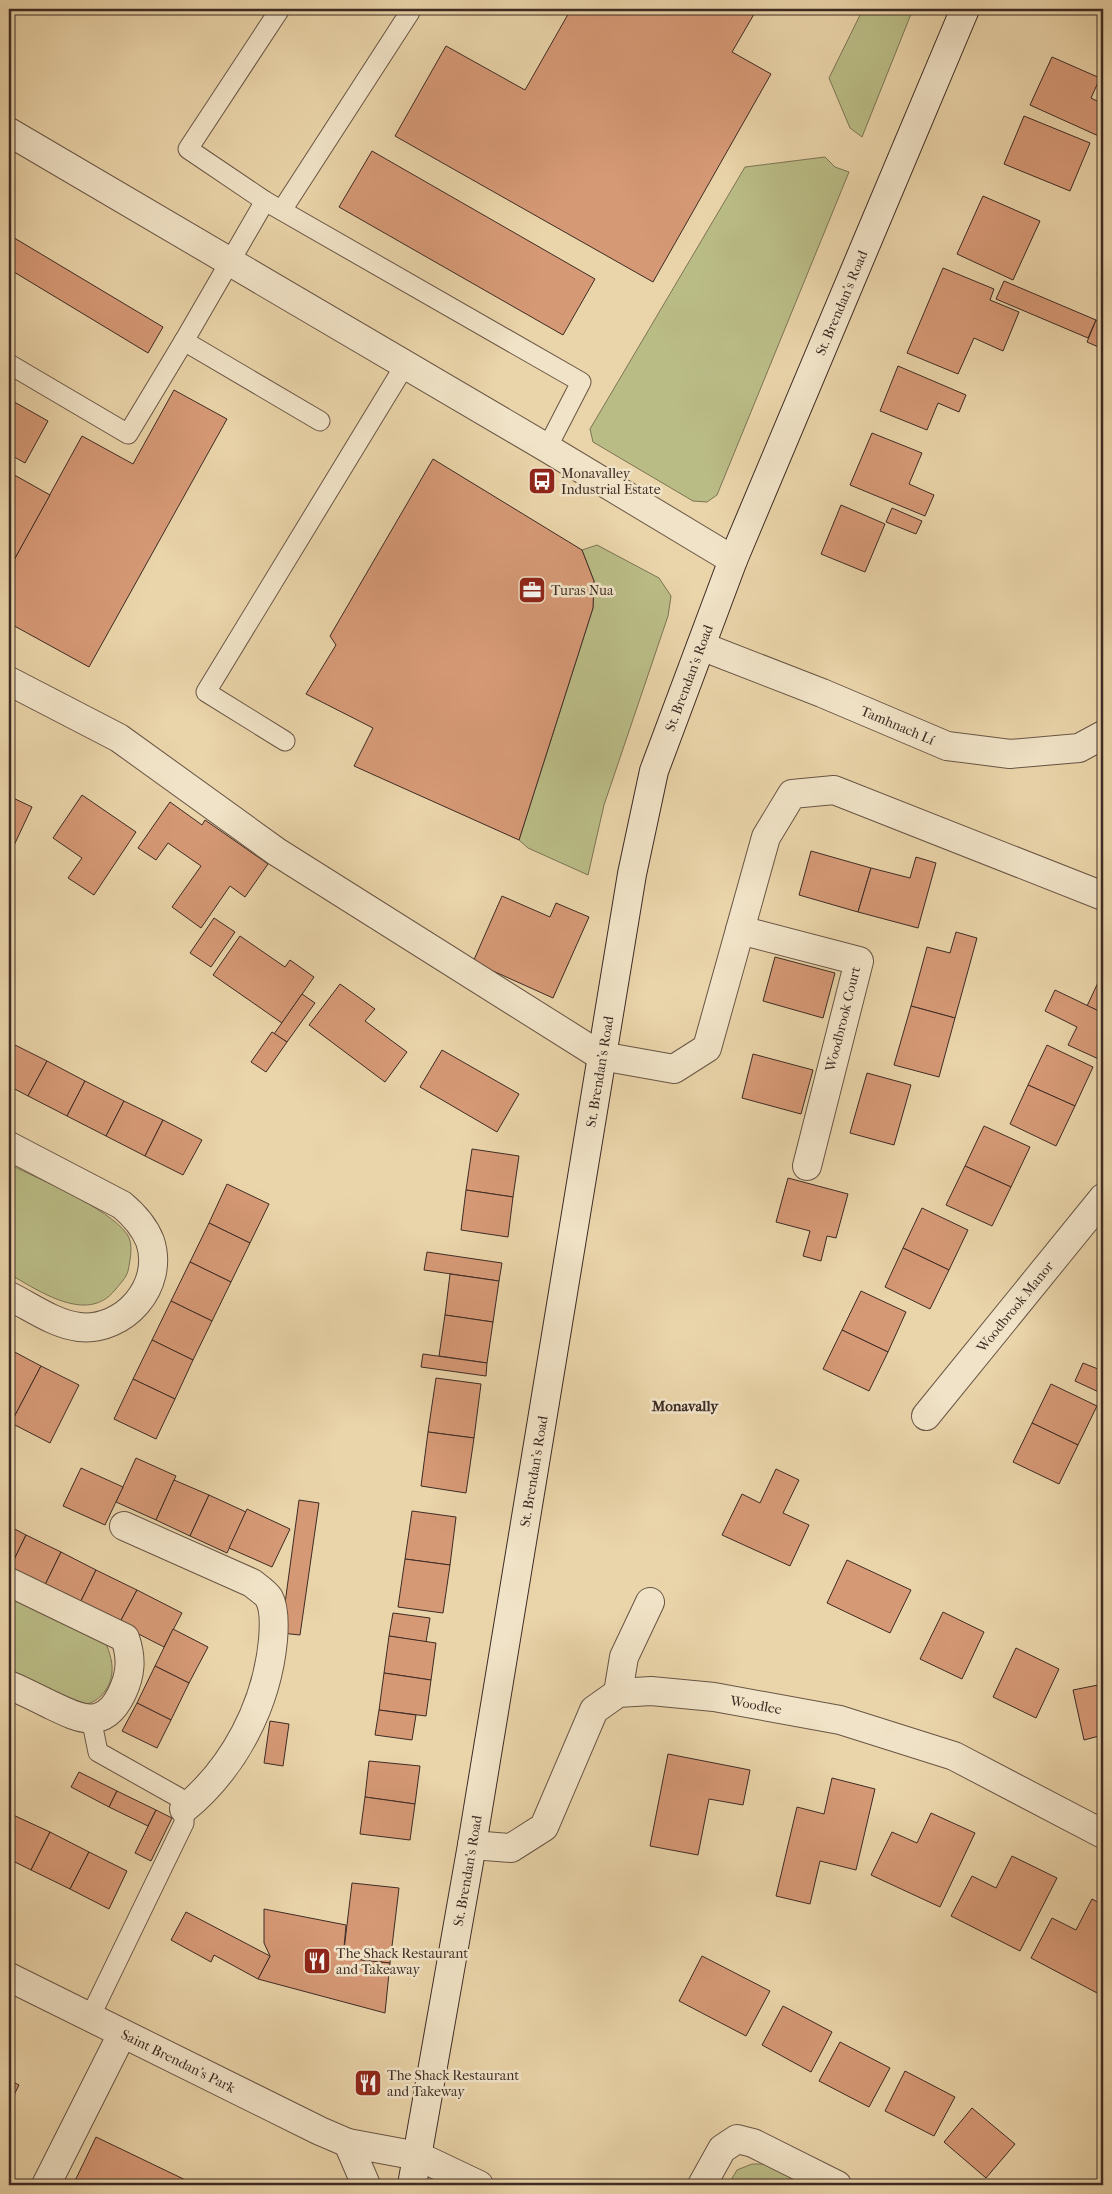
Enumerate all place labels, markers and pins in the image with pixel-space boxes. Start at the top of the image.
place label: Monavalley Industrial Estate [561,465,661,498]
bus stop icon: Monavalley Industrial Estate [527,466,557,496]
office icon: Turas Nua [517,575,547,605]
place label: Turas Nua [551,582,614,599]
place label: The Shack Restaurant and Takeaway [336,1945,468,1978]
restaurant icon: The Shack Restaurant and Takeaway [302,1946,332,1976]
place label: The Shack Restaurant and Takeway [387,2067,519,2100]
restaurant icon: The Shack Restaurant and Takeway [353,2068,383,2098]

